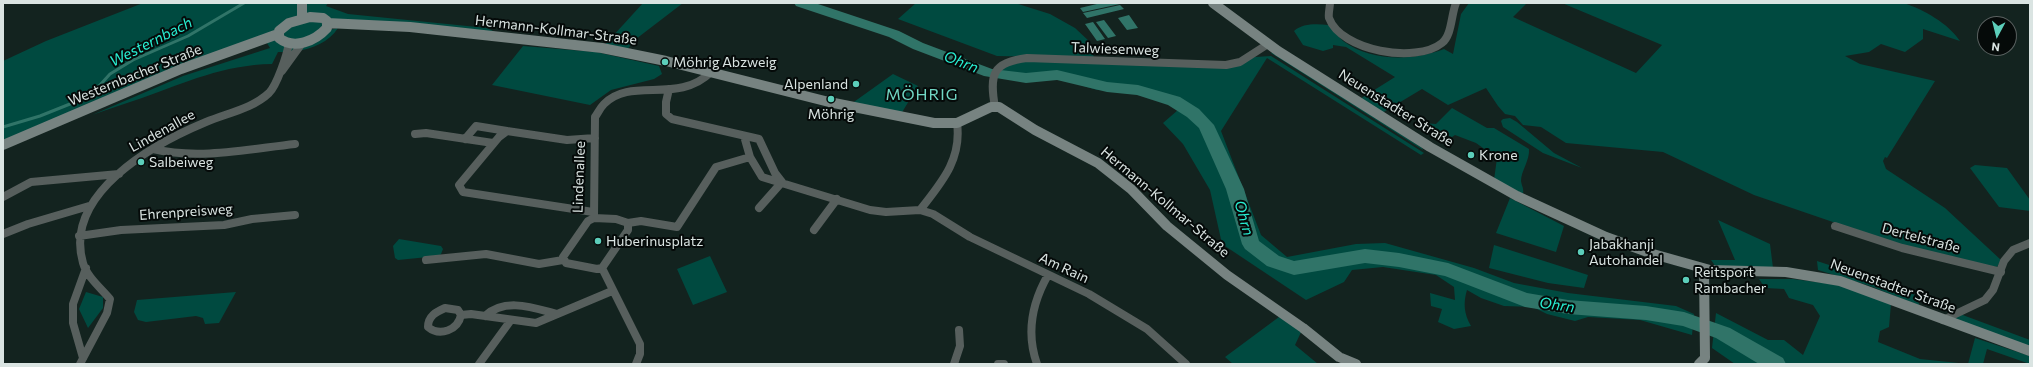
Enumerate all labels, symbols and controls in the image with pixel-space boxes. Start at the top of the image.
street label: Hermann-Kollmar-Straße [474,12,638,48]
water label: Westernbach [107,13,195,71]
north arrow [1977,16,2017,56]
street label: Talwiesenweg [1071,39,1159,59]
text: N [1991,40,2001,54]
street label: Westernbacher Straße [66,41,204,109]
water label: Ohrn [941,47,981,77]
place label: Möhrig Abzweig [673,54,777,70]
marker: Möhrig Abzweig [660,57,670,67]
street label: Neuenstadter Straße [1335,66,1457,150]
place label: Alpenland [784,76,848,92]
marker: Alpenland [851,79,861,89]
district label: MÖHRIG [885,85,959,105]
marker: Möhrig [826,94,836,104]
street label: Lindenallee [126,106,198,156]
place label: Möhrig [808,106,854,122]
street label: Lindenallee [569,141,589,213]
street label: Hermann-Kollmar-Straße [1097,143,1233,261]
place label: Krone [1479,147,1518,163]
marker: Krone [1466,150,1476,160]
place label: Salbeiweg [149,154,213,170]
marker: Salbeiweg [136,157,146,167]
water label: Ohrn [1230,198,1258,238]
street label: Ehrenpreisweg [139,200,233,224]
street label: Dertelstraße [1880,219,1962,257]
place label: Huberinusplatz [606,233,703,249]
marker: Huberinusplatz [593,236,603,246]
place label: Jabakhanji Autohandel [1589,236,1663,268]
marker: Jabakhanji Autohandel [1576,247,1586,257]
street label: Am Rain [1037,249,1091,287]
street label: Neuenstadter Straße [1828,255,1958,317]
place label: Reitsport Rambacher [1694,264,1766,296]
marker: Reitsport Rambacher [1681,275,1691,285]
water label: Ohrn [1538,294,1576,316]

